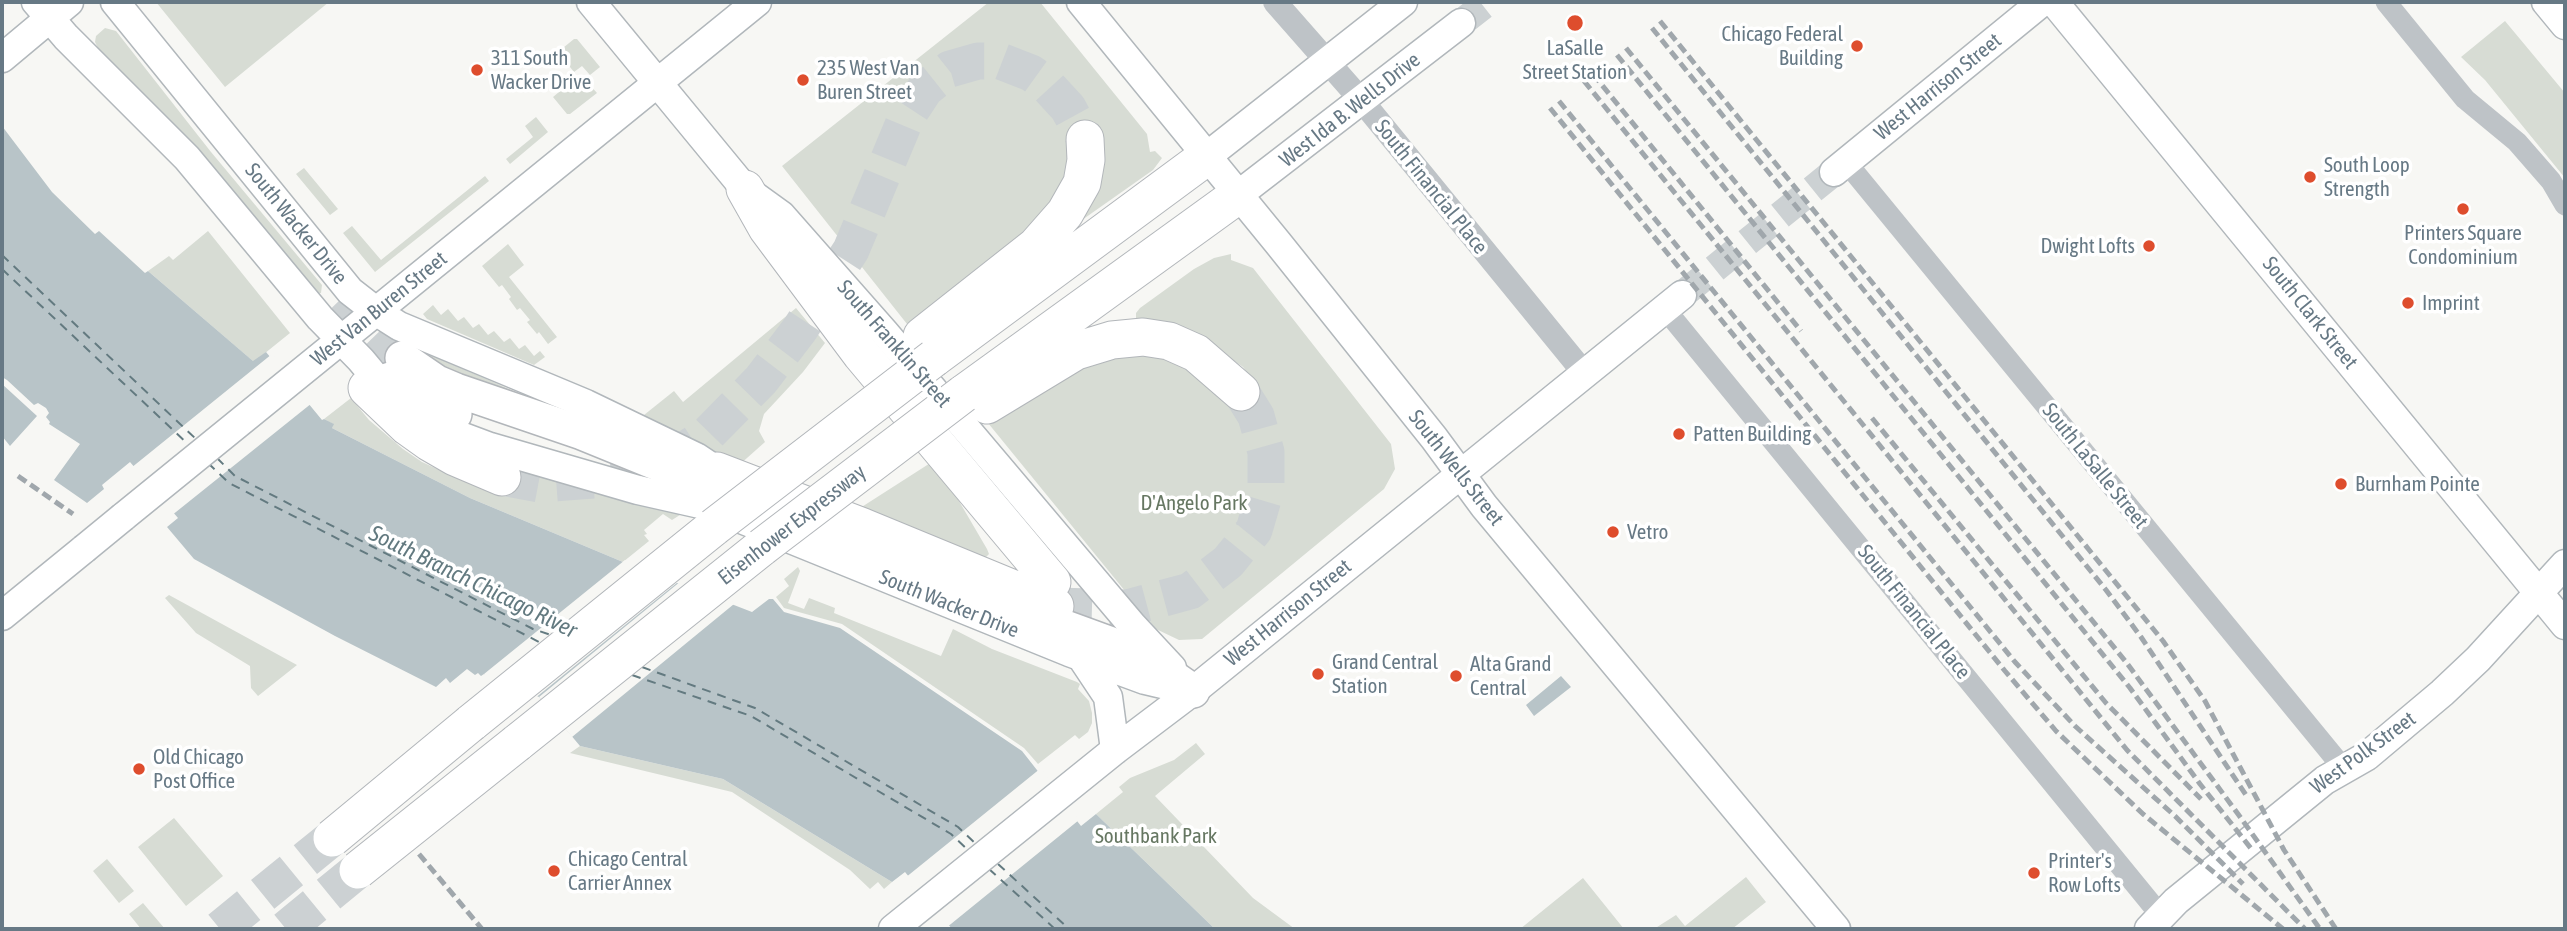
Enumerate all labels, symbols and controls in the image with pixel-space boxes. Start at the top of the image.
marker: LaSalle Street Station [1565,13,1585,33]
place label: Chicago Federal Building [1722,21,1843,71]
street label: West Harrison Street [1869,28,2007,146]
place label: LaSalle Street Station [1523,35,1627,85]
marker: Chicago Federal Building [1849,38,1865,54]
place label: 311 South Wacker Drive [491,45,591,95]
street label: West Ida B. Wells Drive [1275,47,1425,173]
place label: 235 West Van Buren Street [817,55,920,105]
marker: 311 South Wacker Drive [469,62,485,78]
marker: 235 West Van Buren Street [795,72,811,88]
street label: South Financial Place [1369,115,1493,259]
place label: South Loop Strength [2324,152,2410,202]
street label: South Wacker Drive [240,158,352,290]
marker: South Loop Strength [2302,169,2318,185]
marker: Printers Square Condominium [2455,201,2471,217]
place label: Printers Square Condominium [2404,220,2522,270]
place label: Dwight Lofts [2040,233,2135,259]
marker: Dwight Lofts [2141,238,2157,254]
street label: West Van Buren Street [306,246,452,372]
street label: South Clark Street [2257,252,2363,374]
street label: South Franklin Street [832,275,956,413]
place label: Imprint [2422,290,2480,316]
marker: Imprint [2400,295,2416,311]
street label: South LaSalle Street [2037,398,2153,534]
street label: South Wells Street [1403,405,1509,531]
place label: Patten Building [1693,421,1811,447]
marker: Patten Building [1671,426,1687,442]
street label: Eisenhower Expressway [713,460,871,590]
place label: Burnham Pointe [2355,471,2480,497]
marker: Burnham Pointe [2333,476,2349,492]
park label: D'Angelo Park [1141,490,1247,516]
place label: Vetro [1627,519,1668,545]
water label: South Branch Chicago River [365,520,581,644]
marker: Vetro [1605,524,1621,540]
street label: South Financial Place [1852,540,1976,684]
street label: West Harrison Street [1219,554,1357,672]
street label: South Wacker Drive [876,565,1022,643]
place label: Grand Central Station [1332,649,1438,699]
place label: Alta Grand Central [1470,651,1551,701]
marker: Grand Central Station [1310,666,1326,682]
marker: Alta Grand Central [1448,668,1464,684]
street label: West Polk Street [2305,706,2421,800]
place label: Old Chicago Post Office [153,744,244,794]
marker: Old Chicago Post Office [131,761,147,777]
park label: Southbank Park [1095,823,1217,849]
place label: Chicago Central Carrier Annex [568,846,688,896]
place label: Printer's Row Lofts [2048,848,2121,898]
marker: Chicago Central Carrier Annex [546,863,562,879]
marker: Printer's Row Lofts [2026,865,2042,881]

